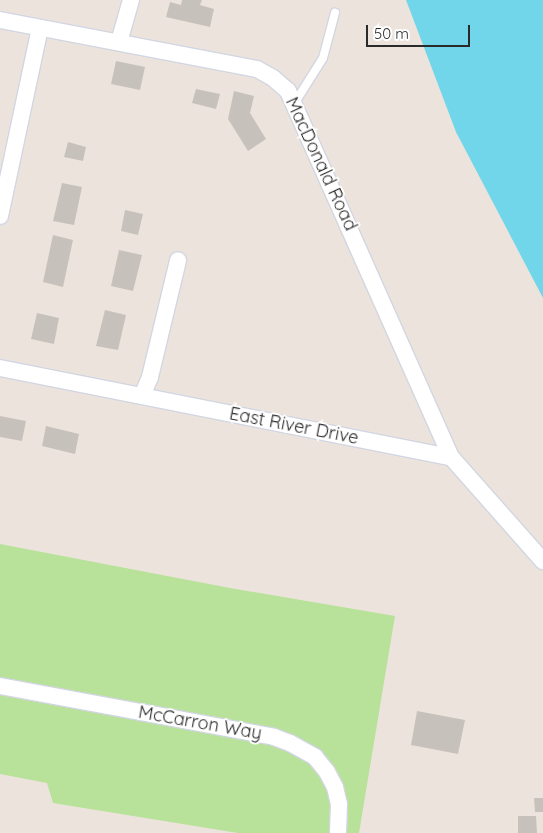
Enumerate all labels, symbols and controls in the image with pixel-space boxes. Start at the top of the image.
scale bar [368,15,472,47]
text: 50 m [374,24,409,43]
street label: MacDonald Road [281,94,361,234]
street label: East River Drive [228,403,360,449]
street label: McCarron Way [137,702,263,744]

